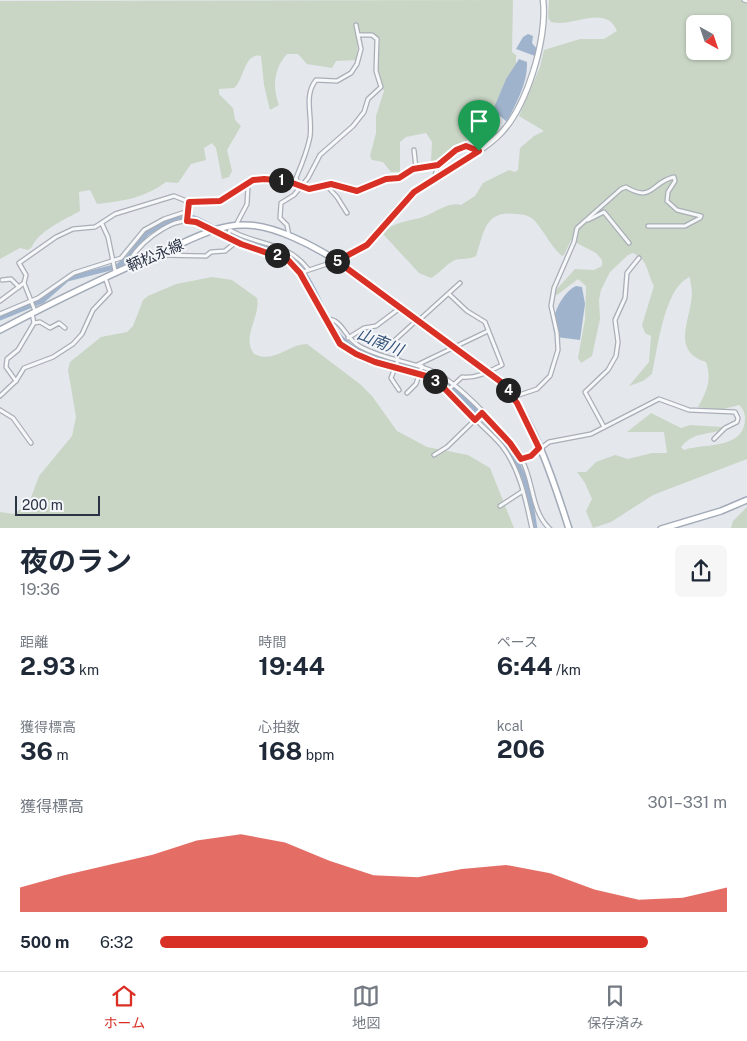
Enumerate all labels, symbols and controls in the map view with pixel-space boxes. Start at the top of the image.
north arrow [686,15,731,60]
map controls [686,15,731,60]
pin [458,100,500,151]
icon: arrive [465,107,493,135]
pin: 1 [268,168,294,192]
text: 1 [279,172,285,188]
street label: 鞆松永線 [124,235,186,275]
pin: 2 [264,242,290,268]
text: 2 [273,247,282,263]
pin: 5 [324,248,350,274]
text: 5 [333,253,342,269]
water label: 山南川 [354,324,408,361]
pin: 3 [422,368,448,394]
text: 3 [431,373,440,389]
pin: 4 [496,378,520,402]
text: 4 [504,382,513,398]
scale bar [15,493,100,517]
text: 200 m [22,497,63,513]
text: 夜のラン [20,544,132,577]
button: share [675,545,727,597]
text: 19:36 [20,580,60,599]
text: 距離 [20,634,48,650]
text: 時間 [258,634,286,650]
text: ペース [497,634,538,650]
text: 2.93 [20,651,76,681]
text: 19:44 [258,651,325,681]
text: 6:44 [497,651,553,681]
text: km [76,662,99,678]
text: /km [553,662,581,678]
text: kcal [497,718,524,734]
text: 獲得標高 [20,719,76,735]
text: 心拍数 [258,719,300,735]
text: 206 [497,734,545,764]
text: 36 [20,736,53,766]
text: 168 [258,736,302,766]
text: m [53,747,69,763]
text: bpm [302,747,334,763]
text: 301–331 m [648,793,727,812]
text: 獲得標高 [20,797,84,816]
text: 500 m [20,933,69,952]
text: 6:32 [100,933,133,952]
tab: ホーム [104,982,145,1032]
tab: 地図 [352,982,380,1032]
tab: 保存済み [587,982,643,1032]

